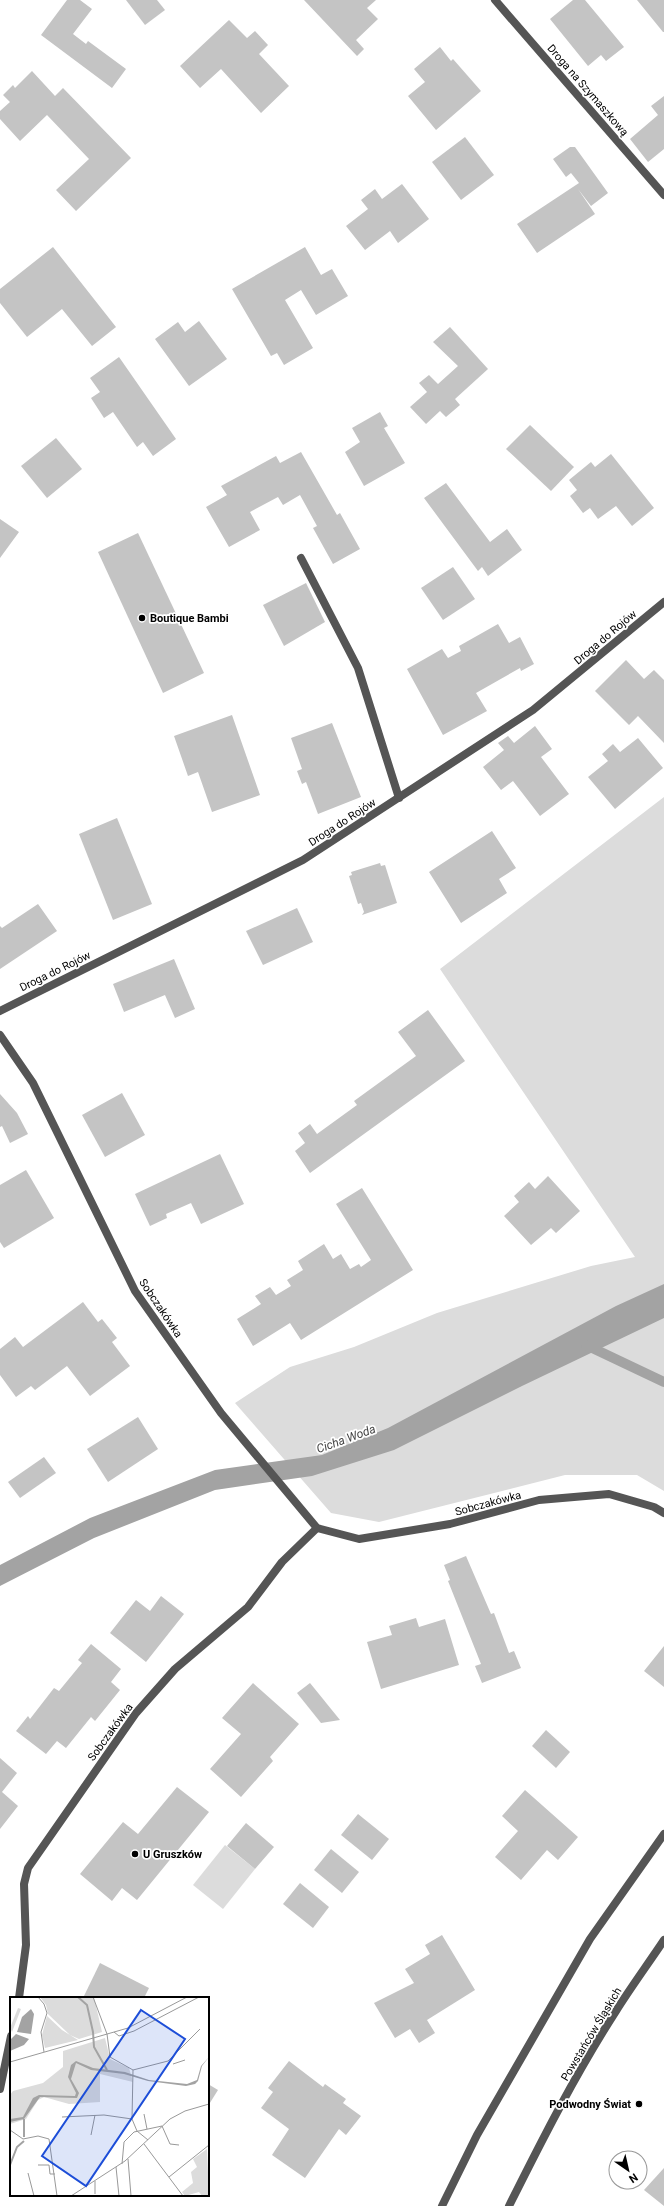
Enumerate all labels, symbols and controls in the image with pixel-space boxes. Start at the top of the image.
street label: Droga na Szymaszkową [544,42,631,139]
street label: Droga do Rojów [571,607,640,667]
place label: Boutique Bambi [150,612,229,625]
marker: Boutique Bambi [137,613,147,623]
street label: Droga do Rojów [306,795,379,849]
street label: Droga do Rojów [18,948,94,994]
street label: Sobczakówka [136,1277,185,1340]
water label: Cicha Woda [315,1422,377,1456]
street label: Sobczakówka [454,1488,523,1519]
street label: Sobczakówka [85,1701,136,1764]
place label: U Gruszków [143,1848,202,1861]
marker: U Gruszków [130,1849,140,1859]
street label: Powstańców Śląskich [558,1985,624,2083]
inset map [10,1997,209,2196]
place label: Podwodny Świat [549,2098,631,2111]
marker: Podwodny Świat [634,2099,644,2109]
north arrow [608,2150,648,2190]
text: N [626,2170,640,2186]

